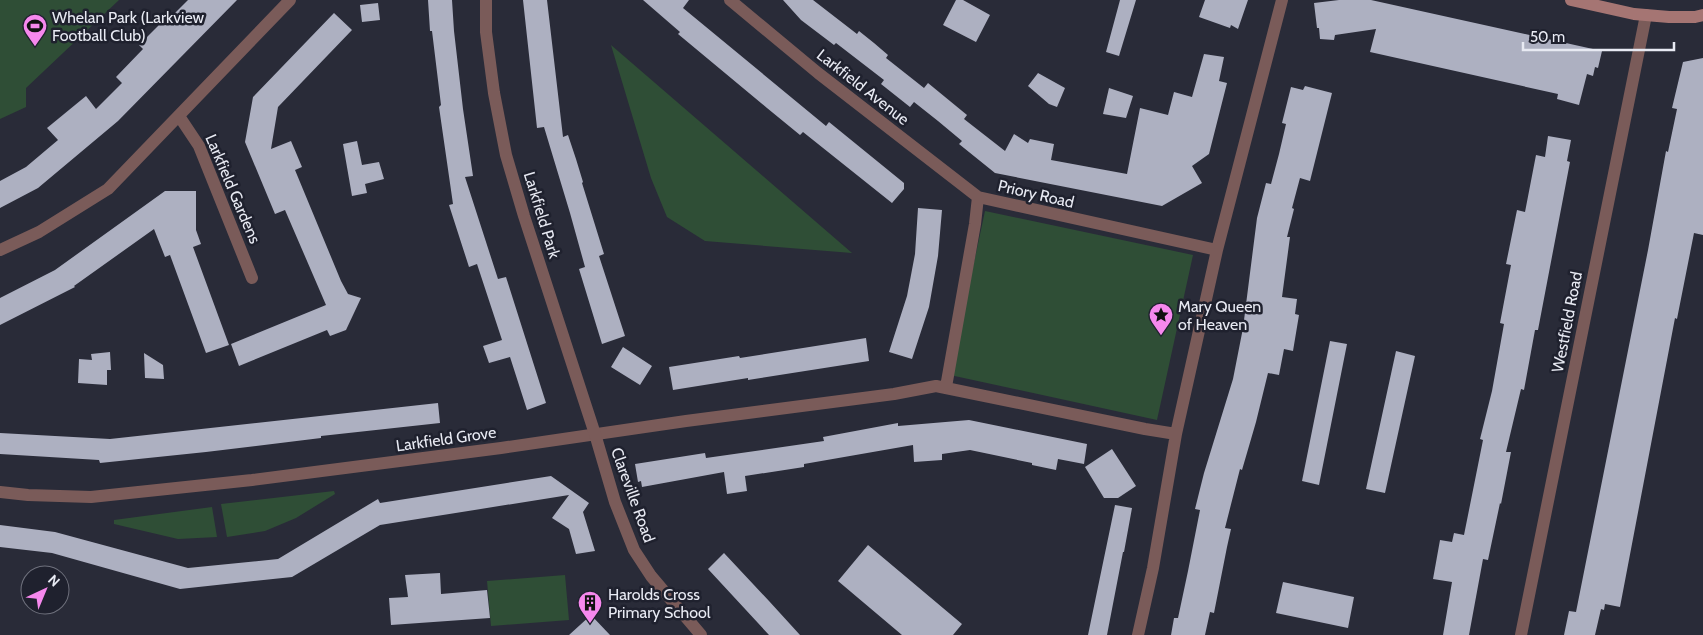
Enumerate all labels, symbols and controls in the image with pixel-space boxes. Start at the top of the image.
place label: Whelan Park (Larkview Football Club) [52,8,205,45]
sports icon: Whelan Park (Larkview Football Club) [22,13,48,47]
scale bar [1523,20,1674,52]
text: 50 m [1530,28,1565,46]
street label: Larkfield Avenue [813,45,913,129]
street label: Larkfield Gardens [201,131,265,247]
street label: Larkfield Park [520,169,564,262]
street label: Priory Road [996,176,1076,212]
street label: Westfield Road [1548,270,1586,374]
place label: Mary Queen of Heaven [1178,297,1261,334]
place icon: Mary Queen of Heaven [1148,302,1174,336]
street label: Larkfield Grove [395,423,497,455]
street label: Clareville Road [607,445,659,545]
north arrow [20,565,70,615]
text: N [44,571,64,591]
place label: Harolds Cross Primary School [608,585,711,622]
building icon: Harolds Cross Primary School [577,590,603,624]

